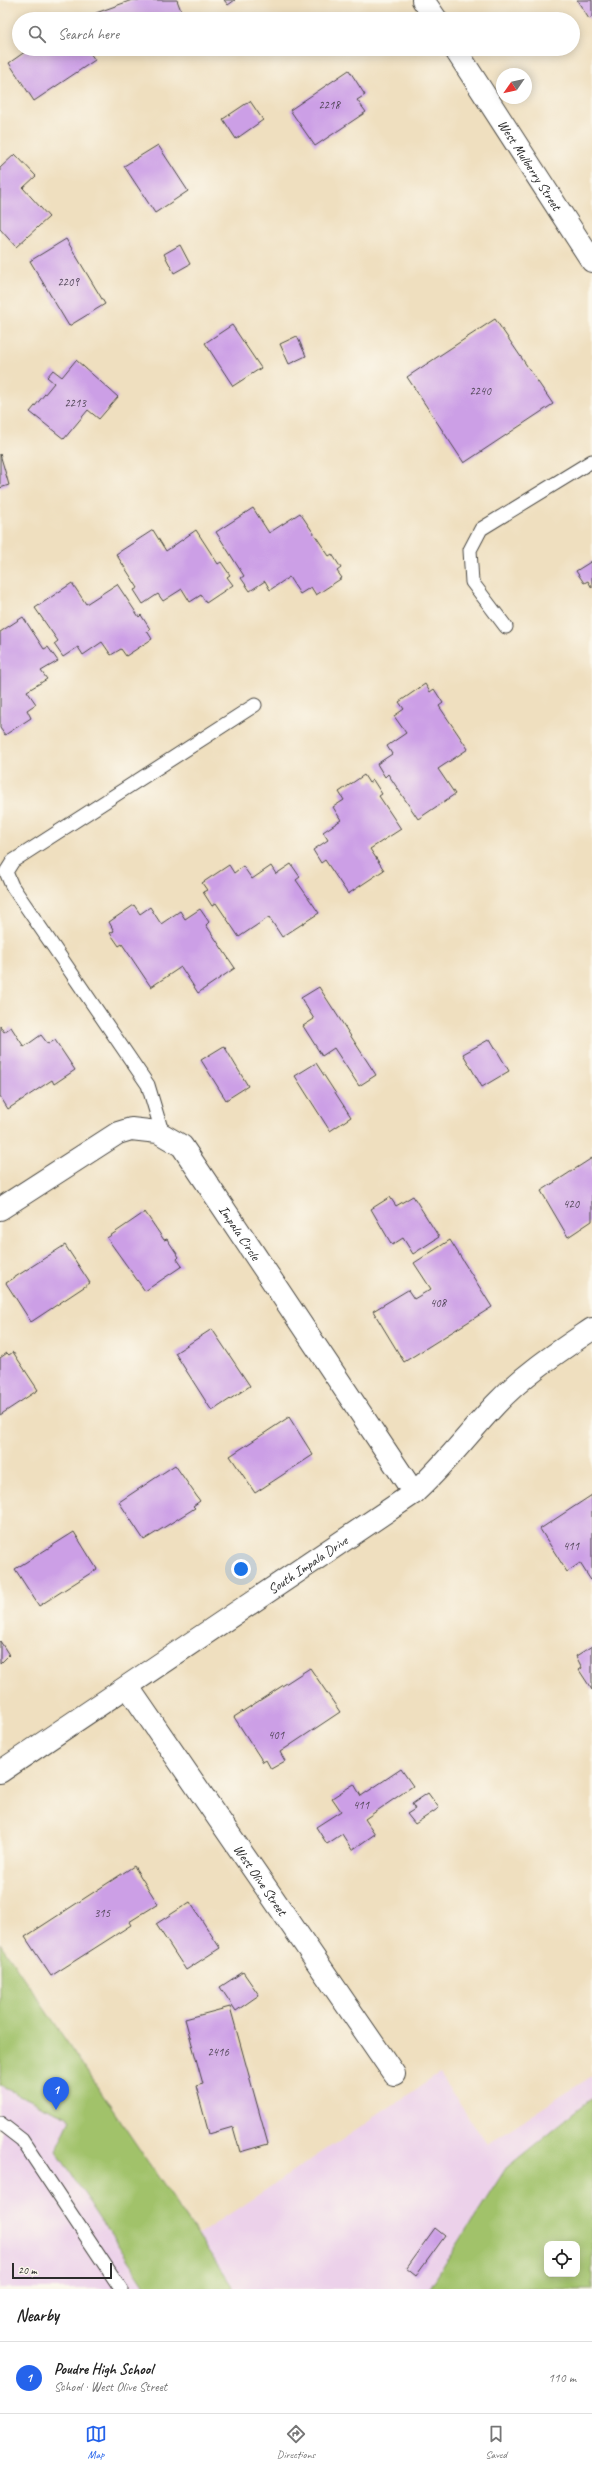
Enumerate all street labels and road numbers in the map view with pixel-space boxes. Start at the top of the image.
street label: West Mulberry Street [494,117,566,215]
street label: Impala Circle [215,1202,265,1265]
street label: South Impala Drive [265,1531,352,1598]
street label: West Olive Street [230,1841,291,1920]

